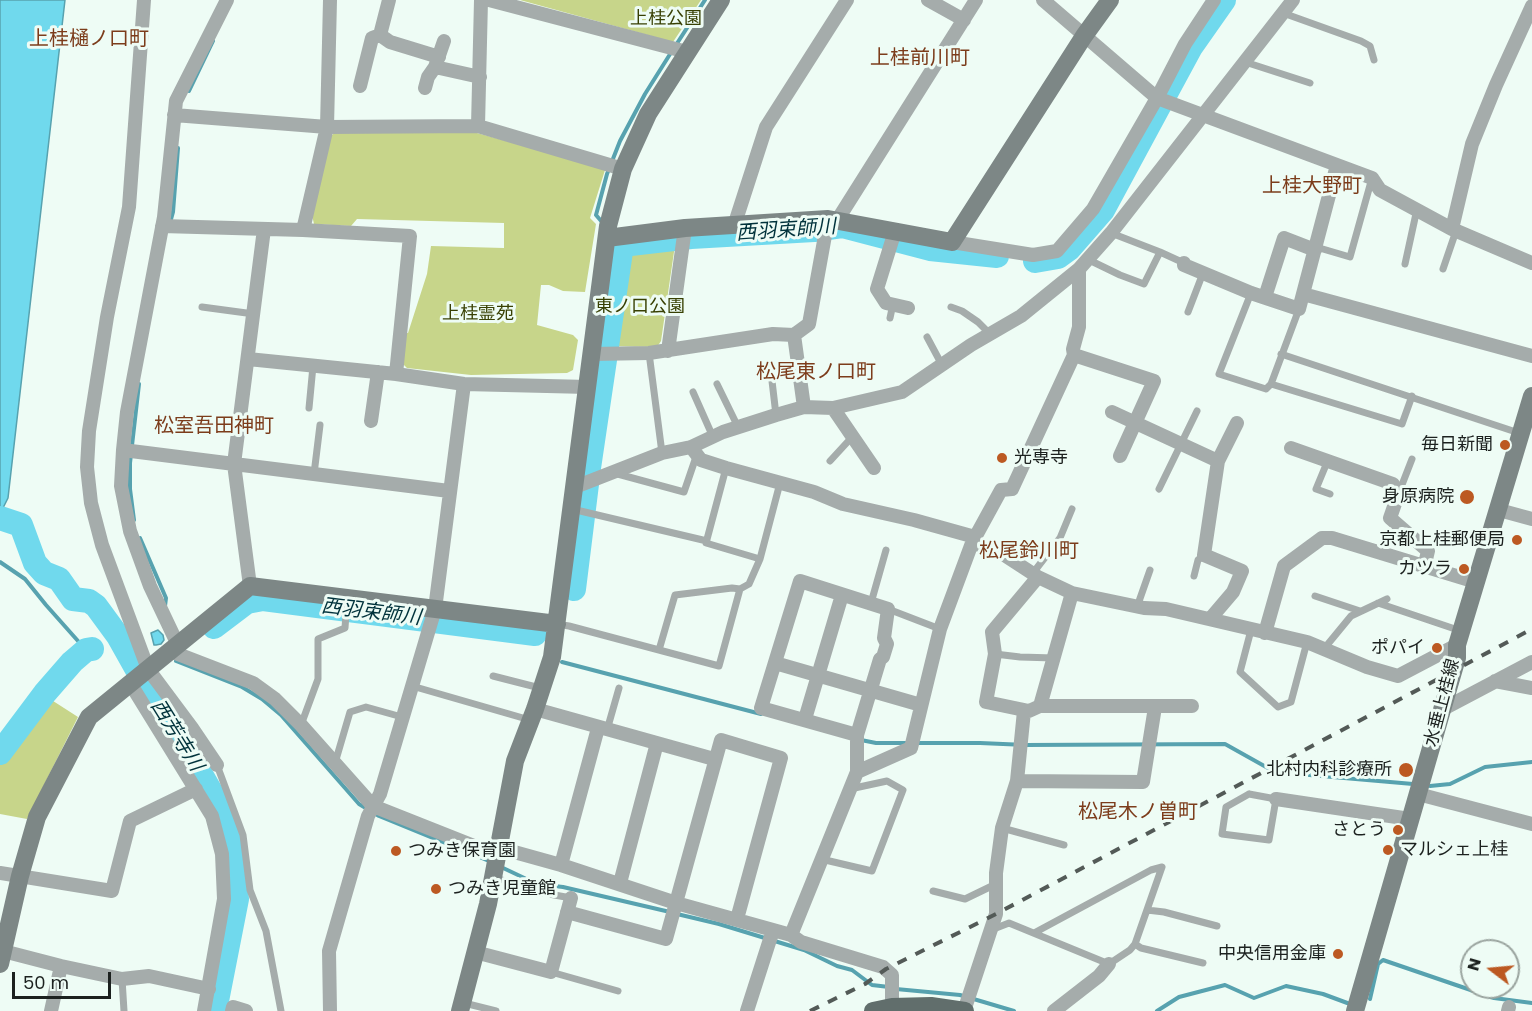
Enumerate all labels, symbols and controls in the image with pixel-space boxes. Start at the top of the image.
park label: 上桂公園 [630,8,702,30]
district label: 上桂樋ノ口町 [29,28,149,52]
district label: 上桂前川町 [870,47,970,71]
district label: 上桂大野町 [1262,175,1362,199]
water label: 西羽束師川 [735,216,837,246]
park label: 東ノ口公園 [595,296,685,318]
park label: 上桂霊苑 [442,303,514,325]
district label: 松尾東ノ口町 [756,361,876,385]
district label: 松室吾田神町 [154,415,274,439]
place label: 毎日新聞 [1421,434,1493,456]
marker: 毎日新聞 [1498,438,1512,452]
place label: 光専寺 [1014,447,1068,469]
marker: 光専寺 [995,451,1009,465]
place label: 身原病院 [1382,486,1454,508]
marker: 身原病院 [1458,488,1476,506]
place label: 京都上桂郵便局 [1379,529,1505,551]
marker: 京都上桂郵便局 [1510,533,1524,547]
district label: 松尾鈴川町 [979,540,1079,564]
place label: カツラ [1398,558,1452,580]
marker: カツラ [1457,562,1471,576]
water label: 西羽束師川 [320,595,422,631]
place label: ポパイ [1371,637,1425,659]
marker: ポパイ [1430,641,1444,655]
street label: 水垂上桂線 [1421,657,1465,749]
water label: 西芳寺川 [145,696,207,776]
place label: 北村内科診療所 [1266,759,1392,781]
marker: 北村内科診療所 [1397,761,1415,779]
district label: 松尾木ノ曽町 [1078,801,1198,825]
place label: さとう [1332,819,1386,841]
marker: さとう [1391,823,1405,837]
place label: マルシェ上桂 [1400,839,1508,861]
place label: つみき保育園 [408,840,516,862]
marker: マルシェ上桂 [1381,843,1395,857]
marker: つみき保育園 [389,844,403,858]
place label: つみき児童館 [448,878,556,900]
marker: つみき児童館 [429,882,443,896]
north arrow [1460,939,1520,999]
place label: 中央信用金庫 [1218,943,1326,965]
marker: 中央信用金庫 [1331,947,1345,961]
text: N [1461,955,1487,973]
scale bar [15,960,114,998]
text: 50 m [23,970,69,995]

